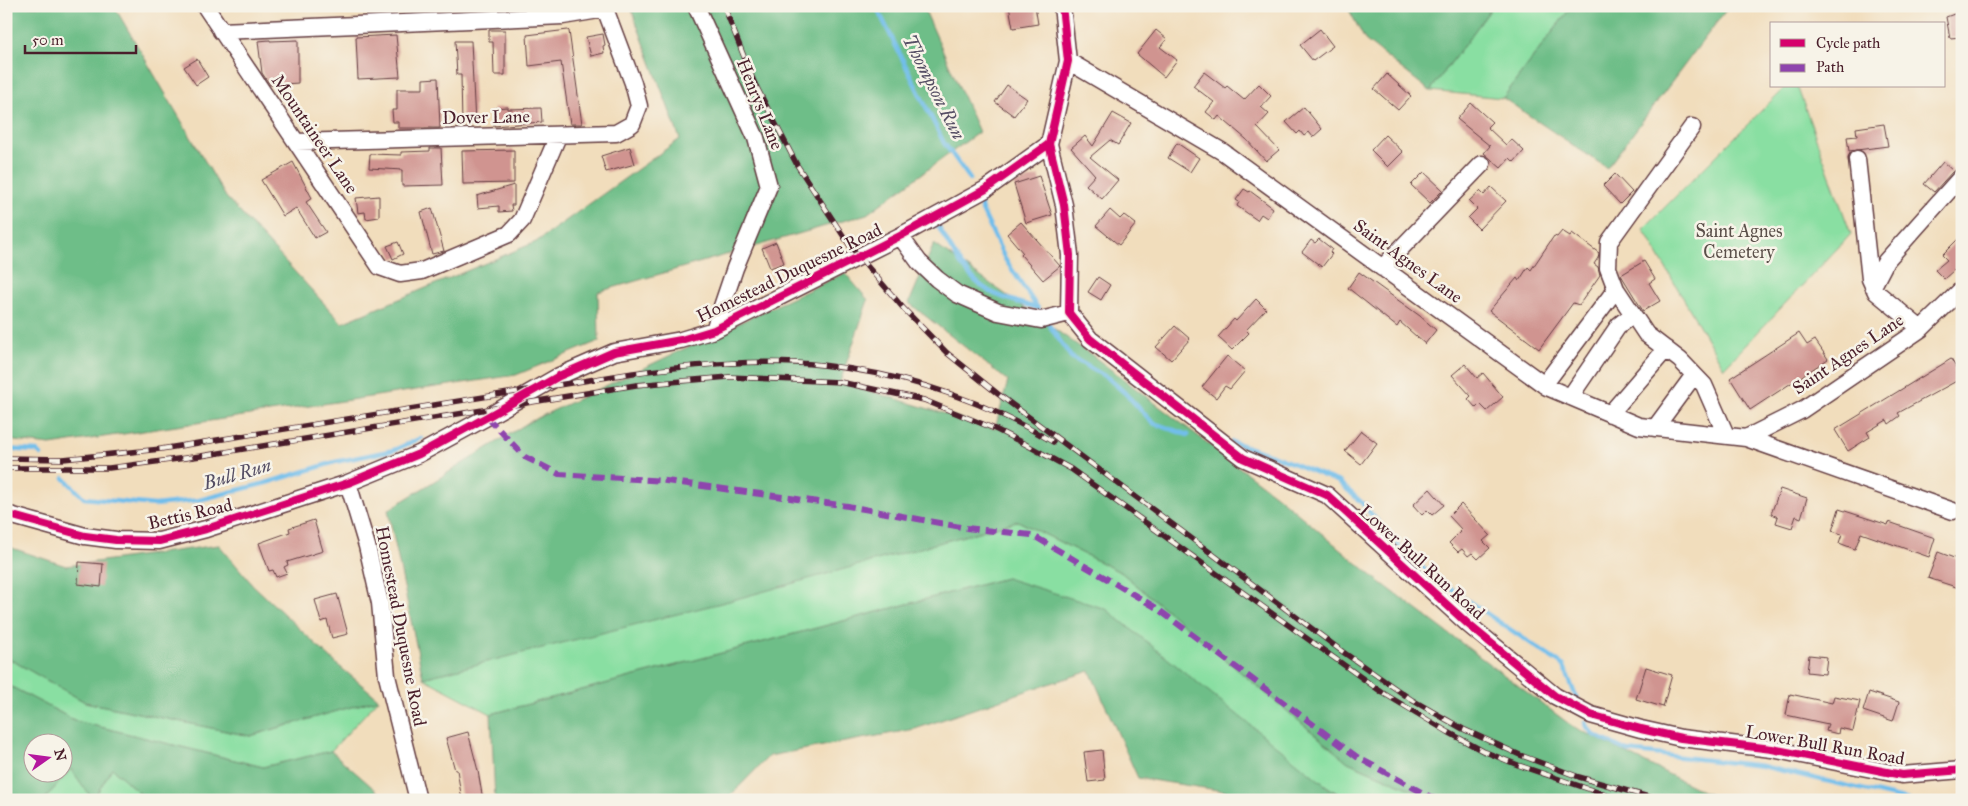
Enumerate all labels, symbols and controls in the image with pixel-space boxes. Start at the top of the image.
scale bar [25,22,136,54]
legend [1770,22,1946,88]
text: 50 m [32,31,64,49]
water label: Thompson Run [897,31,970,144]
text: Cycle path [1816,34,1881,52]
street label: Henrys Lane [732,55,788,153]
text: Path [1816,58,1845,76]
street label: Mountaineer Lane [267,70,363,198]
street label: Dover Lane [442,105,530,129]
street label: Saint Agnes Lane [1349,214,1467,309]
street label: Homestead Duquesne Road [693,219,886,328]
park label: Saint Agnes Cemetery [1695,220,1783,263]
street label: Saint Agnes Lane [1788,309,1908,400]
water label: Bull Run [199,453,274,495]
street label: Bettis Road [146,494,234,534]
street label: Lower Bull Run Road [1355,500,1489,624]
street label: Homestead Duquesne Road [370,524,431,728]
street label: Lower Bull Run Road [1744,720,1906,770]
north arrow [22,734,72,784]
text: N [50,747,70,763]

